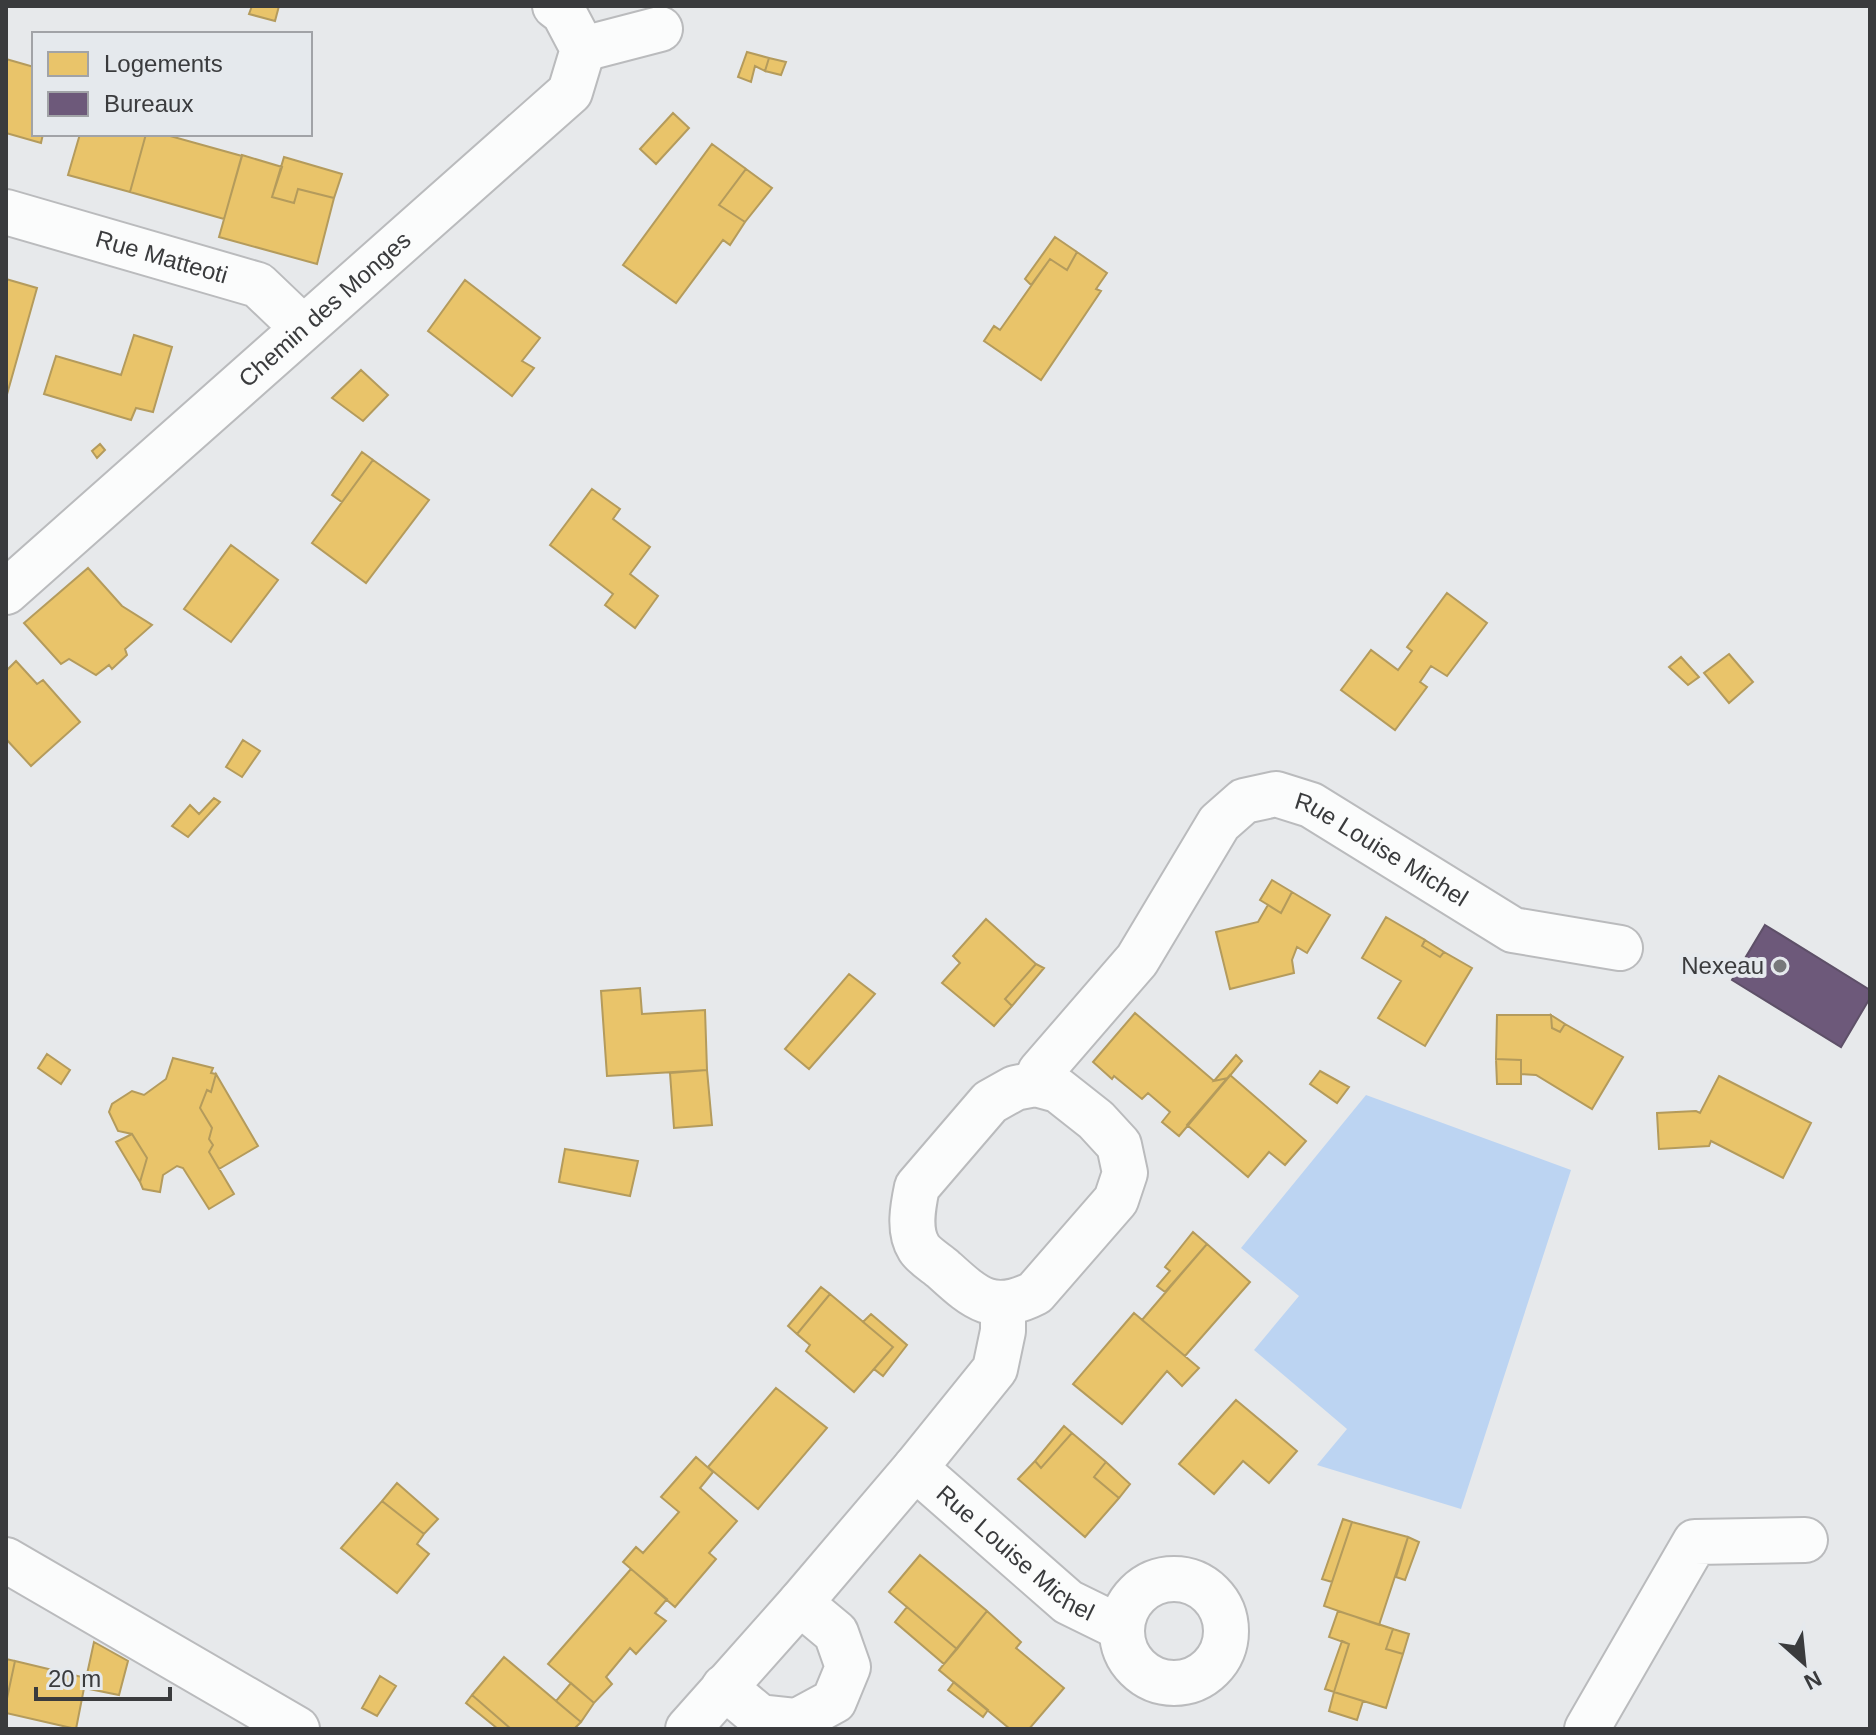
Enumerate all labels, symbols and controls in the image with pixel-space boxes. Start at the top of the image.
legend [32,32,312,136]
text: Logements [104,50,223,77]
text: Bureaux [104,90,193,117]
street label: Rue Matteoti [93,225,231,289]
street label: Chemin des Monges [233,226,416,392]
street label: Rue Louise Michel [1292,787,1473,912]
place label: Nexeau [1681,952,1764,979]
marker: Nexeau [1771,957,1789,975]
street label: Rue Louise Michel [931,1479,1099,1626]
north arrow [1764,1623,1844,1703]
scale bar [36,1651,170,1701]
text: 20 m [48,1665,101,1692]
text: N [1800,1666,1826,1695]

